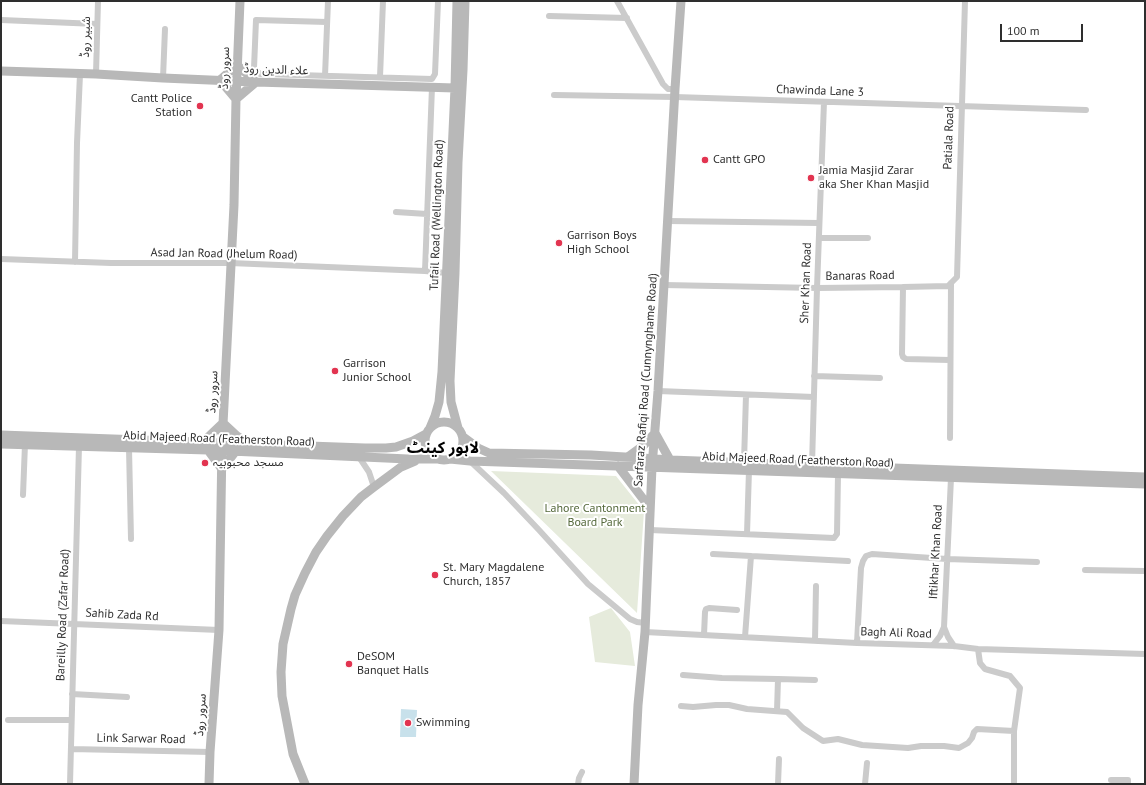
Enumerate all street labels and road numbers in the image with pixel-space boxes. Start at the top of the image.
street label: شبیر روڈ [78,16,94,58]
street label: سرور روڈ [217,46,233,90]
street label: علاء الدین روڈ [243,62,309,78]
street label: Chawinda Lane 3 [776,82,864,100]
street label: Patiala Road [941,106,957,170]
street label: Tufail Road (Wellington Road) [427,139,447,291]
street label: Sher Khan Road [797,242,815,324]
street label: Asad Jan Road (Jhelum Road) [151,246,297,262]
street label: Banaras Road [825,268,895,284]
street label: Sarfaraz Rafiqi Road (Cunnynghame Road) [631,273,661,487]
street label: سرور روڈ [205,370,221,414]
street label: Abid Majeed Road (Featherston Road) [123,428,315,450]
street label: Abid Majeed Road (Featherston Road) [702,449,894,471]
street label: Iftikhar Khan Road [926,504,946,600]
street label: Bareilly Road (Zafar Road) [53,549,73,681]
street label: Sahib Zada Rd [85,606,159,624]
street label: Bagh Ali Road [860,625,932,641]
street label: سرور روڈ [192,693,210,737]
street label: Link Sarwar Road [96,731,186,747]

